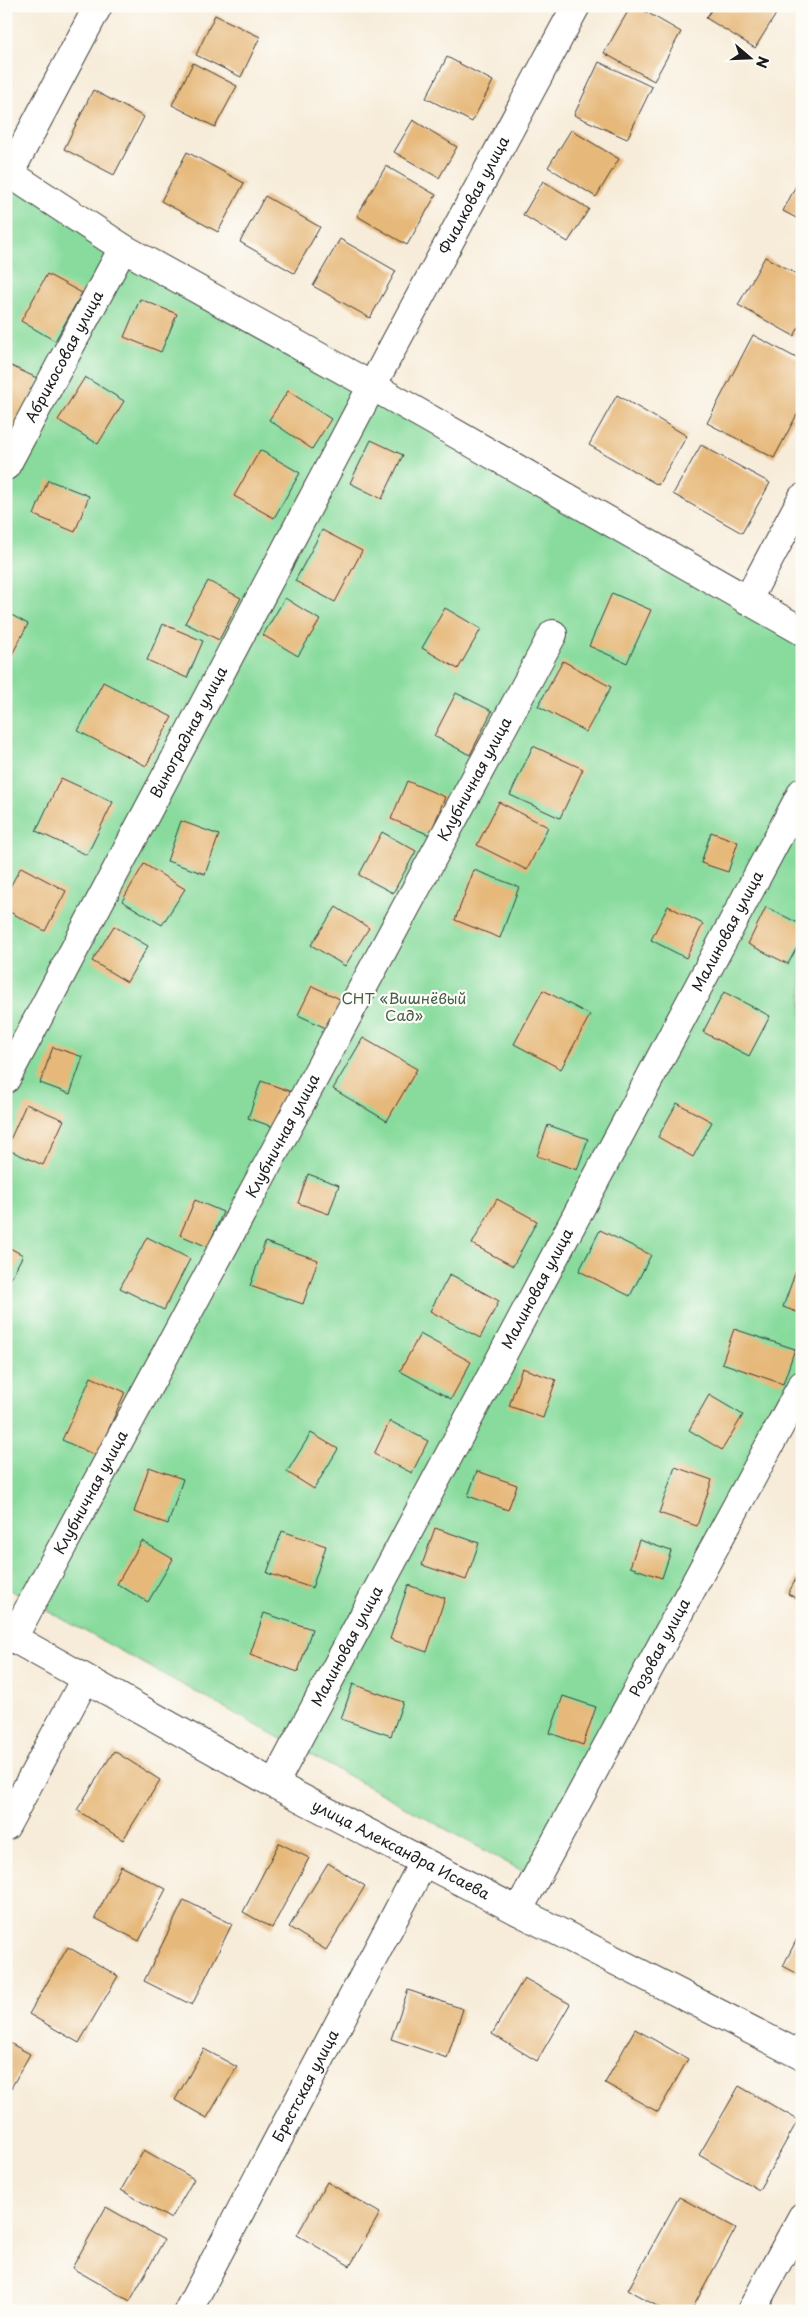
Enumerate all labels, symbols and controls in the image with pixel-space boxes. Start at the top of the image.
north arrow [726,32,776,82]
text: N [751,54,774,71]
street label: Фиалковая улица [432,131,514,258]
street label: Абрикосовая улица [18,285,108,426]
street label: Виноградная улица [143,661,232,802]
street label: Клубничная улица [431,712,517,845]
street label: Малиновая улица [685,866,768,995]
park label: СНТ «Вишнёвый Cад» [342,986,466,1026]
street label: Клубничная улица [239,1069,325,1202]
street label: Малиновая улица [495,1223,578,1353]
street label: Клубничная улица [47,1425,133,1558]
street label: Малиновая улица [304,1581,388,1710]
street label: Розовая улица [623,1593,695,1701]
street label: улица Александра Исаева [308,1793,495,1905]
street label: Брестская улица [266,2025,344,2146]

